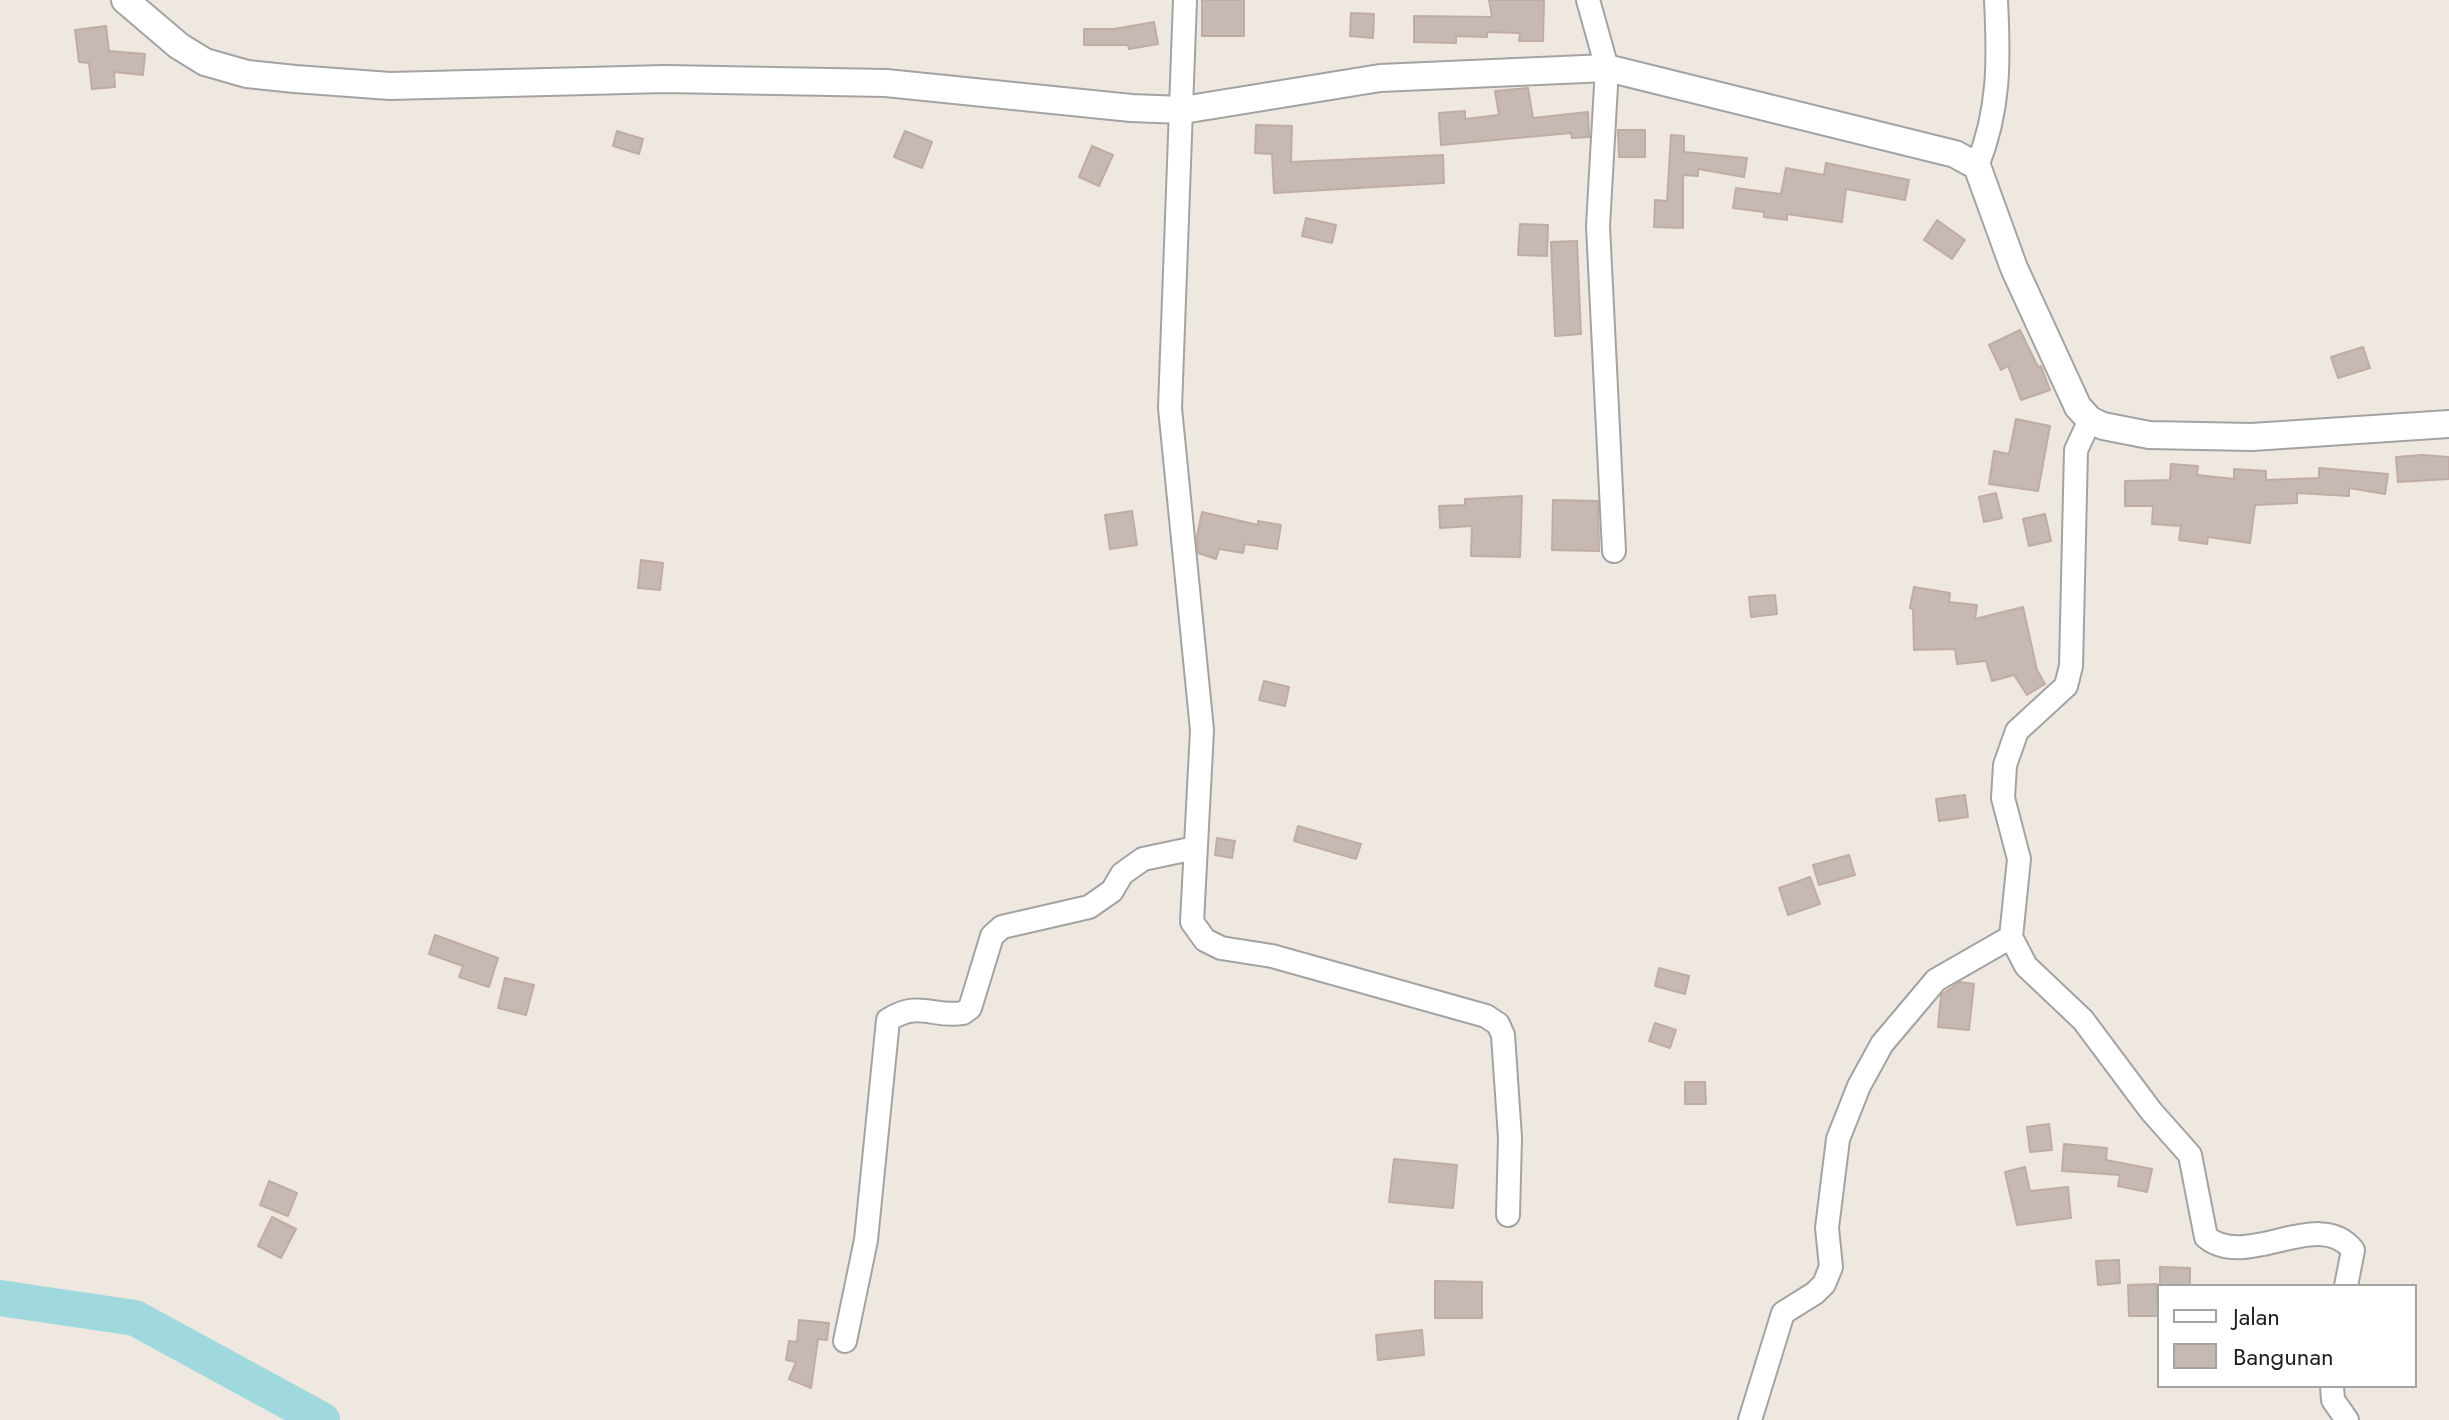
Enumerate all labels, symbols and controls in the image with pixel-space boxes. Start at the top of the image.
legend [2157,1284,2417,1388]
text: Jalan [2233,1299,2280,1334]
text: Bangunan [2233,1339,2334,1374]

